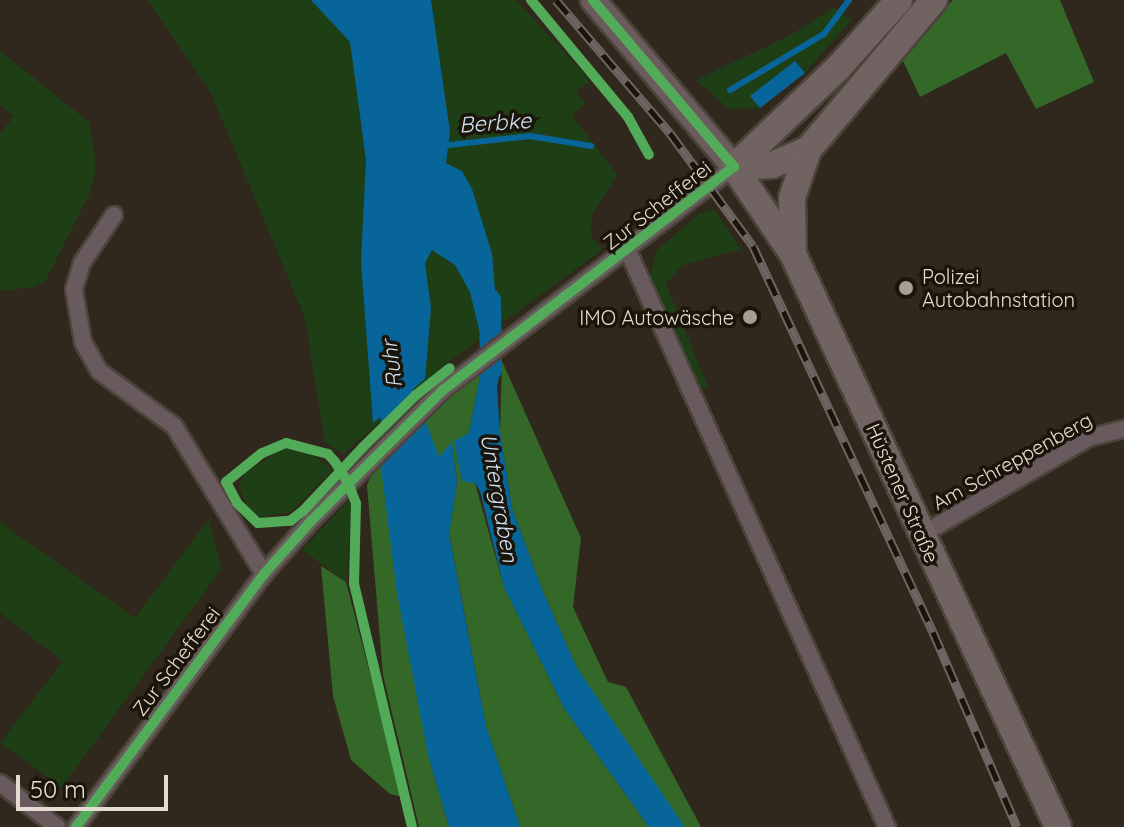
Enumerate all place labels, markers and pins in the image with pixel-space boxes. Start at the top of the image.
place label: Polizei Autobahnstation [922,264,1075,311]
marker: Polizei Autobahnstation [897,279,915,297]
place label: IMO Autowäsche [579,305,734,329]
marker: IMO Autowäsche [741,308,759,326]

